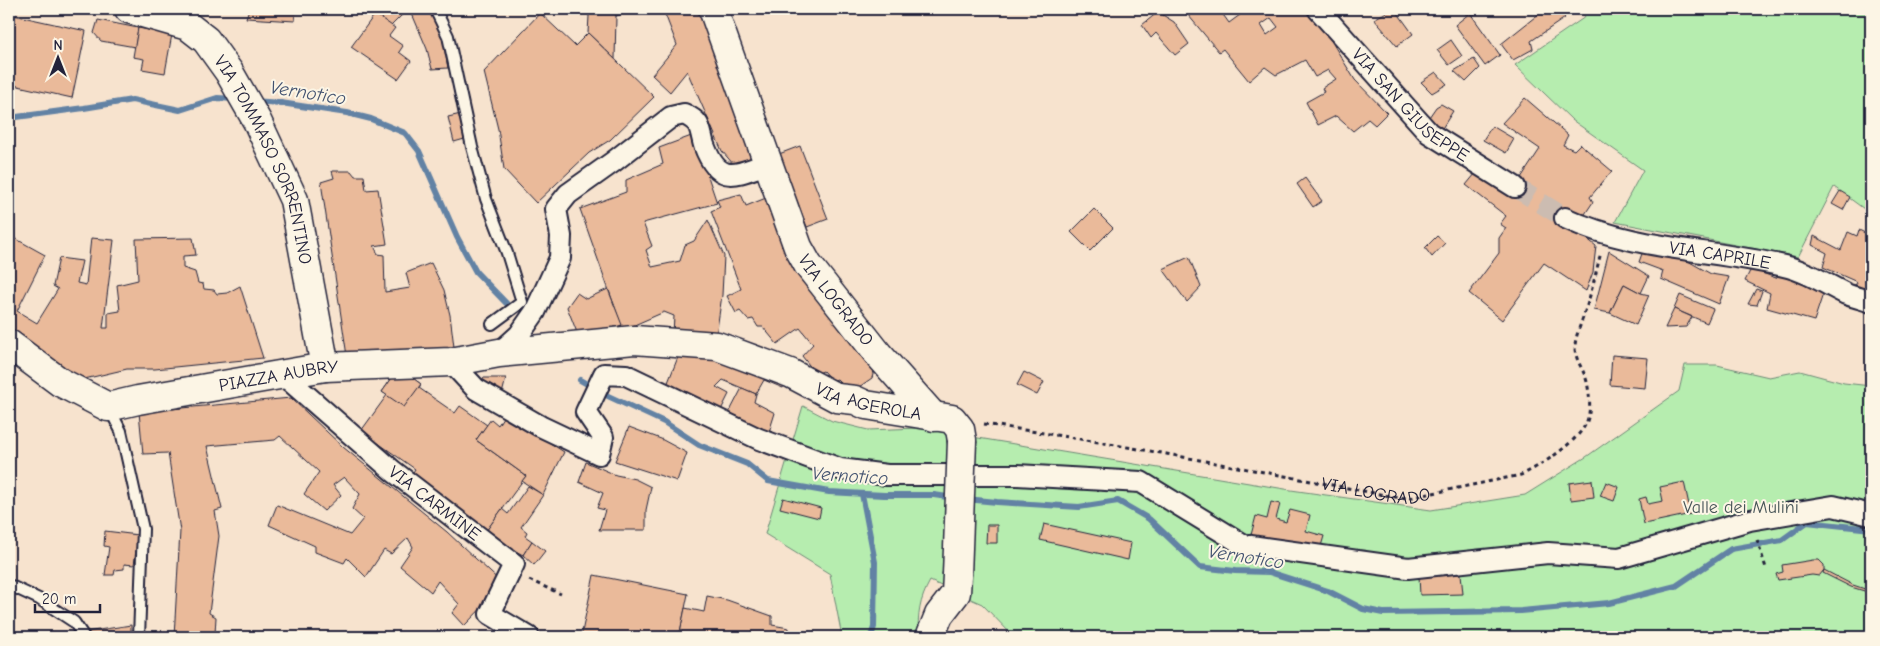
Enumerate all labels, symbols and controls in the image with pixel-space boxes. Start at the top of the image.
north arrow [32,32,82,82]
text: N [53,37,63,54]
street label: VIA SAN GIUSEPPE [1348,44,1473,166]
street label: VIA TOMMASO SORRENTINO [210,51,316,266]
water label: Vernotico [268,76,348,110]
street label: VIA CAPRILE [1668,237,1773,273]
street label: VIA LOGRADO [794,251,878,350]
street label: PIAZZA AUBRY [217,356,339,396]
street label: VIA AGEROLA [812,378,923,424]
street label: VIA CARMINE [385,461,485,545]
water label: Vernotico [811,462,889,490]
street label: VIA LOGRADO [1320,473,1432,509]
park label: Valle dei Mulini [1683,497,1799,518]
water label: Vernotico [1206,540,1286,574]
scale bar [35,581,100,613]
text: 20 m [42,590,76,608]

